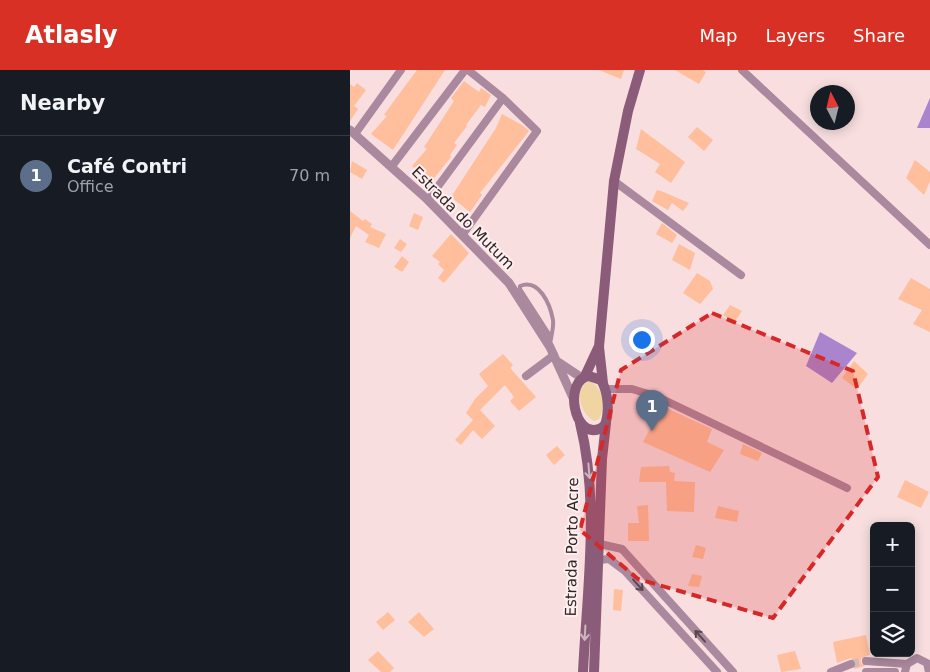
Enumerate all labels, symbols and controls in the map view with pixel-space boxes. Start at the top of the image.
text: Atlasly [25,21,118,49]
text: Map [699,25,737,46]
text: Layers [765,25,825,46]
text: Share [853,25,905,46]
north arrow [810,85,855,130]
text: Nearby [20,91,105,115]
text: Café Contri [67,155,187,177]
street label: Estrada do Mutum [408,163,518,273]
text: 1 [30,166,42,185]
text: 70 m [289,166,330,185]
text: Office [67,177,114,196]
your location [629,327,655,353]
pin: 1 [636,390,668,431]
one-way arrow [584,462,594,478]
street label: Estrada Porto Acre [562,477,582,617]
map controls [870,522,915,657]
button: + [870,522,915,567]
button: − [870,567,915,612]
one-way arrow [632,578,644,591]
button: layers [870,612,915,657]
one-way arrow [580,625,589,641]
one-way arrow [694,630,706,643]

